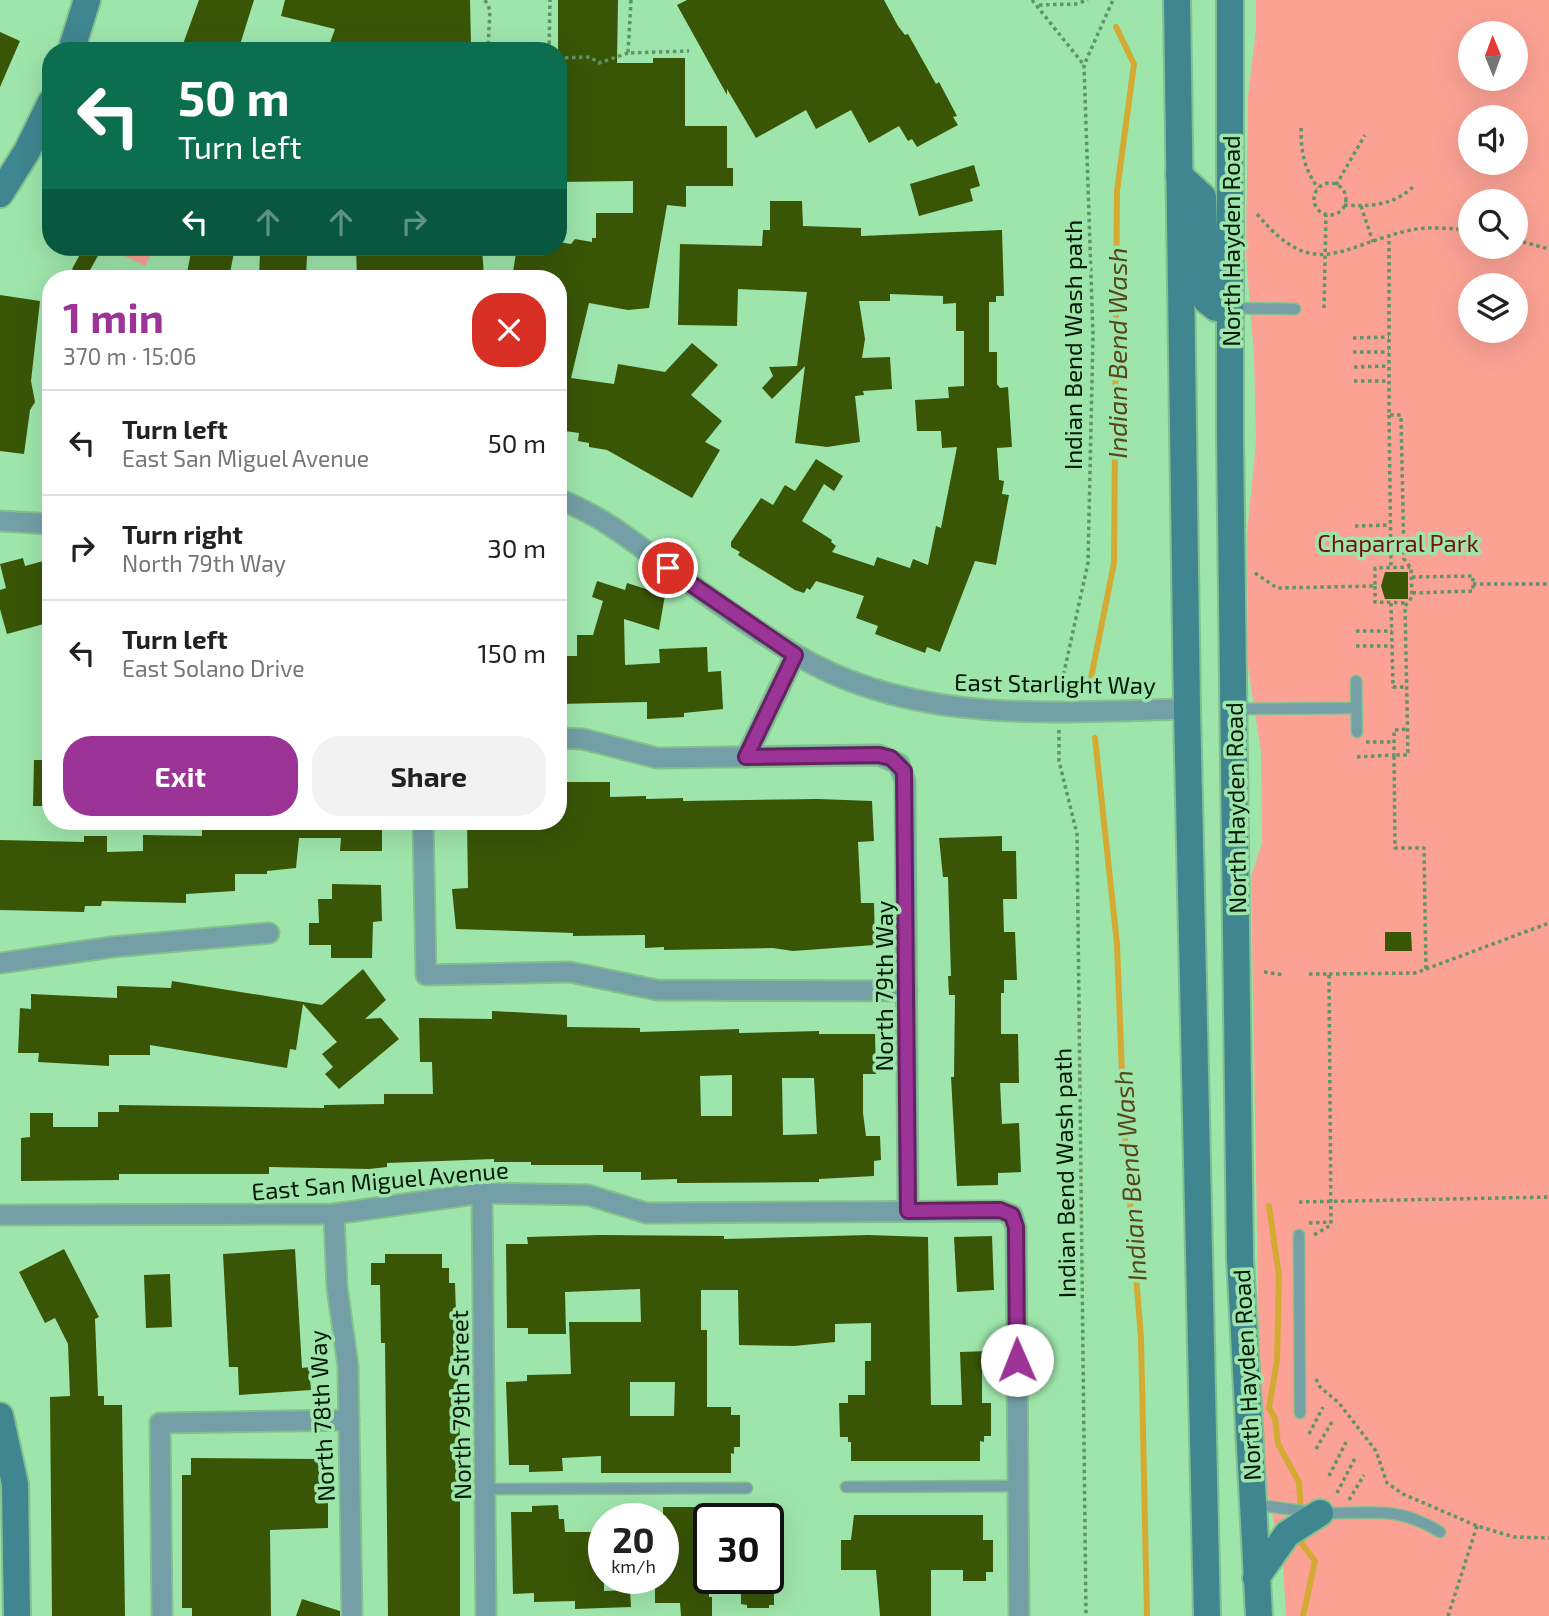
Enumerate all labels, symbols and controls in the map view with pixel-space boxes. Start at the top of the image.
north arrow [1458,21,1528,91]
map controls [1458,21,1528,343]
text: 50 m [178,67,290,126]
icon: left [63,70,154,161]
button: sound [1458,105,1528,175]
text: Turn left [178,127,302,165]
street label: North Hayden Road [1216,135,1245,347]
button: search [1458,189,1528,259]
icon: left [176,203,214,241]
icon: ahead [249,203,287,241]
icon: ahead [322,203,360,241]
icon: right [395,203,433,241]
street label: Indian Bend Wash path [1058,220,1087,470]
water label: Indian Bend Wash [1101,247,1132,459]
button: layers [1458,273,1528,343]
text: 1 min [63,291,164,341]
button: close [472,293,546,367]
text: 370 m · 15:06 [63,342,196,370]
text: Turn left [122,413,228,444]
icon: left [63,424,101,462]
text: 50 m [488,427,546,458]
text: East San Miguel Avenue [122,444,369,472]
text: Turn right [122,518,243,549]
park label: Chaparral Park [1317,528,1479,557]
icon: right [63,529,101,567]
text: 30 m [487,532,546,563]
pin [638,538,698,598]
text: North 79th Way [122,549,286,577]
icon: arrive [649,549,687,587]
text: Turn left [122,623,228,654]
icon: left [63,634,101,672]
text: 150 m [477,637,546,668]
text: East Solano Drive [122,654,305,682]
street label: East Starlight Way [954,667,1156,699]
street label: North Hayden Road [1219,702,1251,914]
button: Exit [63,736,298,816]
button: Share [312,736,546,816]
street label: North 79th Way [869,900,898,1072]
street label: Indian Bend Wash path [1047,1048,1081,1298]
water label: Indian Bend Wash [1106,1070,1152,1282]
street label: East San Miguel Avenue [250,1154,510,1206]
street label: North Hayden Road [1226,1269,1266,1481]
street label: North 79th Street [444,1310,476,1500]
position arrow [980,1323,1054,1397]
street label: North 78th Way [302,1329,340,1503]
speed limit sign: 30 [693,1503,784,1594]
text: 20 [612,1518,655,1560]
text: km/h [611,1555,656,1577]

